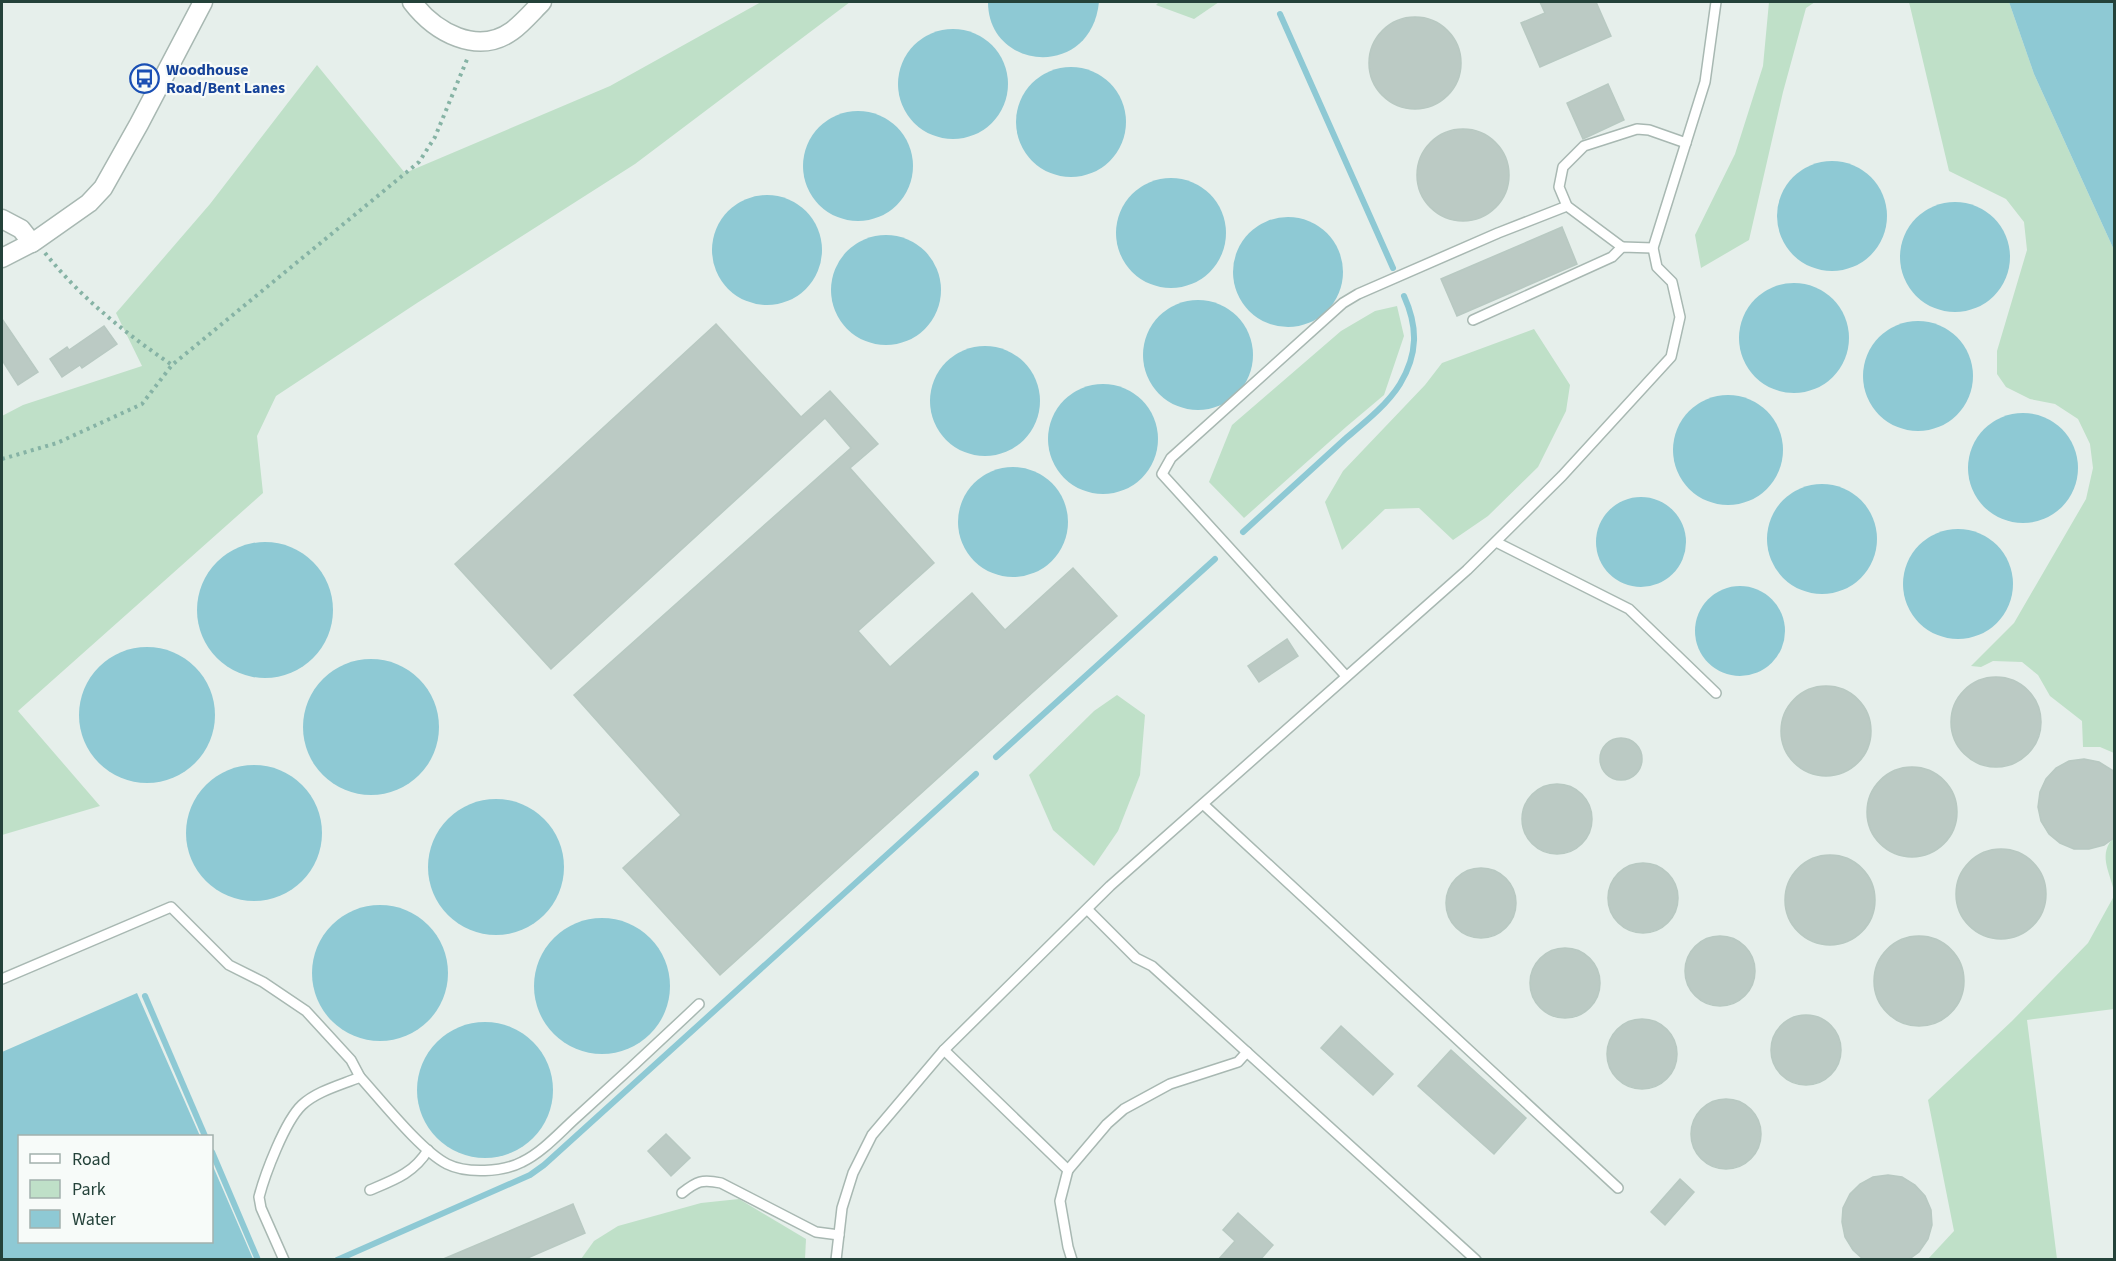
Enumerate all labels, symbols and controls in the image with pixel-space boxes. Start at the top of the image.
place label: Woodhouse Road/Bent Lanes [166,59,285,99]
bus stop icon: Woodhouse Road/Bent Lanes [129,63,161,95]
legend [18,1135,213,1243]
text: Road [72,1147,111,1172]
text: Park [72,1177,106,1202]
text: Water [72,1207,116,1232]

